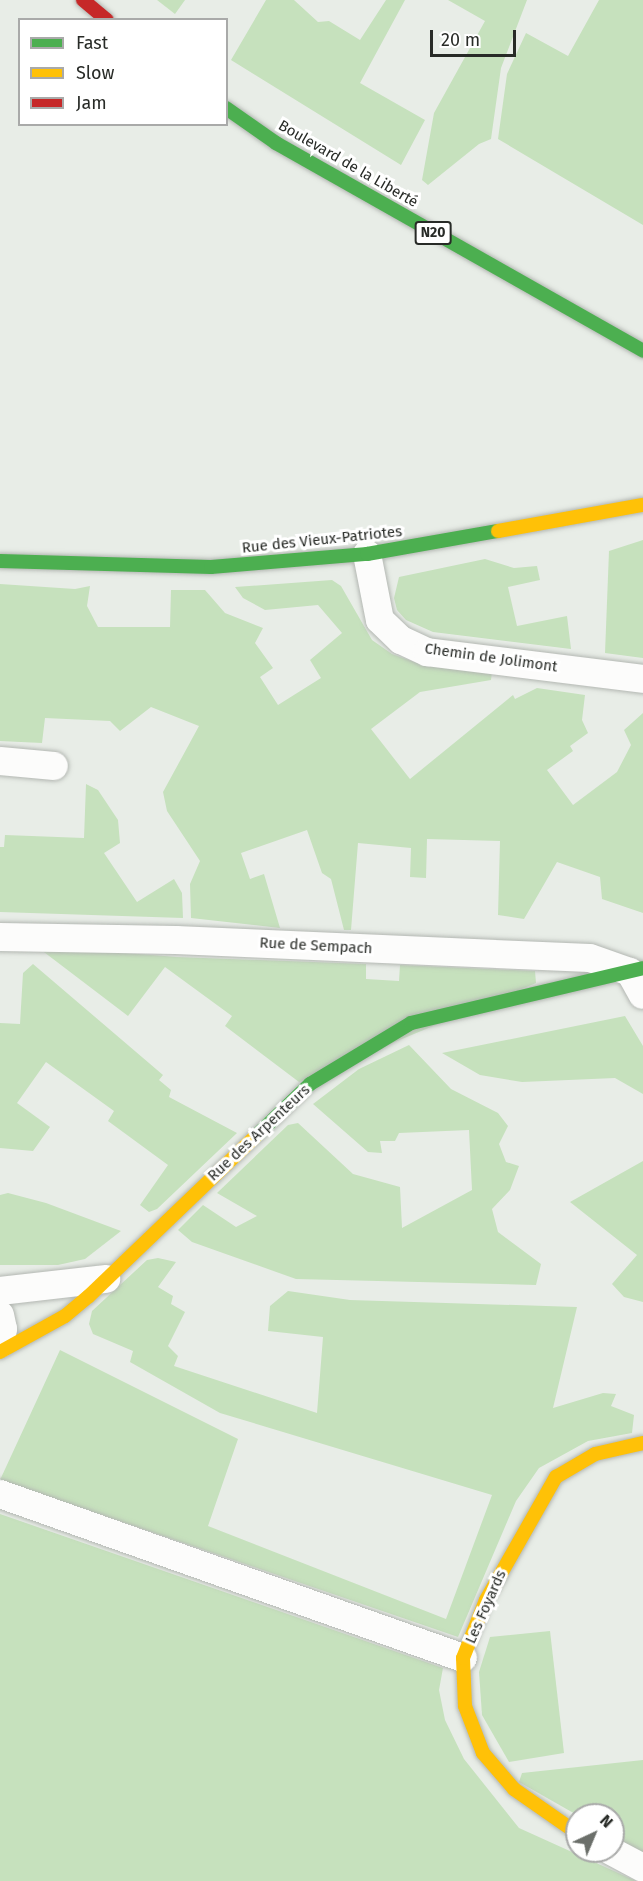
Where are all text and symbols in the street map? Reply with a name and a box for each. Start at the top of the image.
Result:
legend [18,18,228,126]
scale bar [433,18,518,56]
text: 20 m [441,29,480,51]
text: Fast [76,32,108,54]
text: Slow [76,62,114,84]
text: Jam [76,92,107,114]
street label: Boulevard de la Liberté [275,117,421,211]
road number: N20 [414,222,452,244]
street label: Rue des Vieux-Patriotes [241,523,403,557]
street label: Chemin de Jolimont [423,640,559,676]
street label: Rue de Sempach [259,934,373,958]
street label: Rue des Arpenteurs [204,1081,314,1185]
street label: Les Foyards [462,1568,510,1646]
north arrow [565,1803,625,1863]
text: N [596,1811,617,1832]

